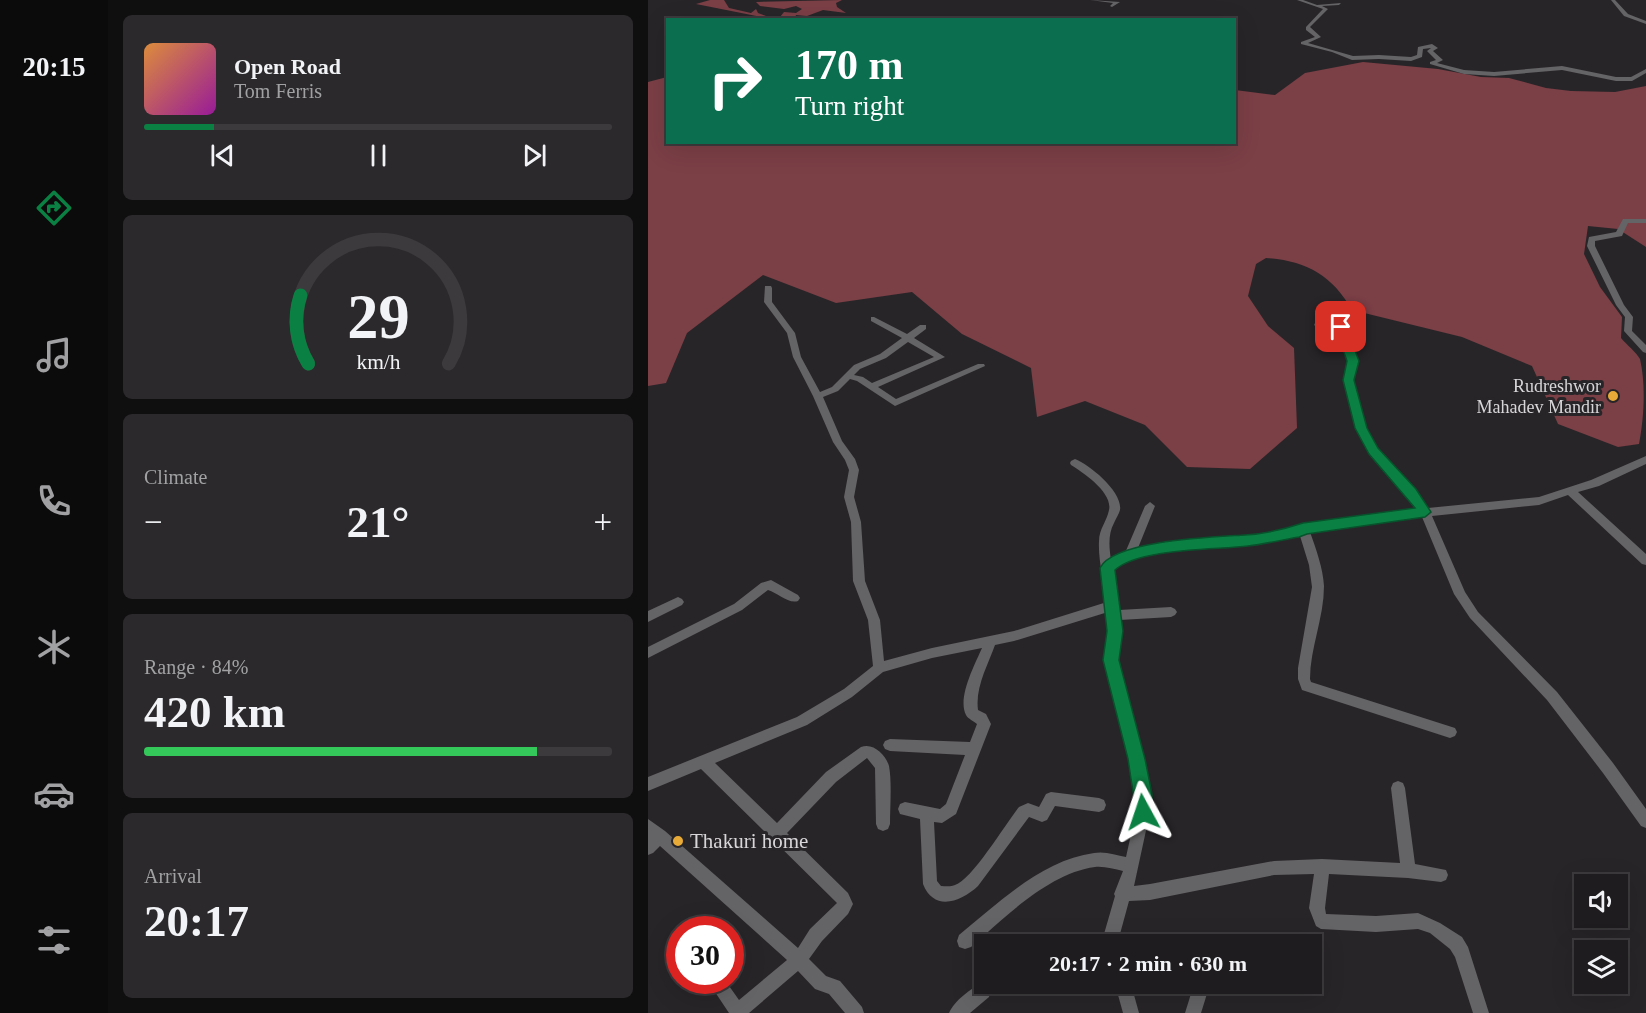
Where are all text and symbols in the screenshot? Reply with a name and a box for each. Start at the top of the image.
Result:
icon: right [696,42,774,120]
text: 170 m [795,42,904,88]
text: 20:15 [23,52,86,82]
text: Open Road [234,54,341,79]
text: Tom Ferris [234,80,322,102]
text: Turn right [795,91,904,121]
icon: previous [206,139,239,172]
icon: pause [362,139,395,172]
icon: next [518,139,551,172]
icon: directions [33,187,75,229]
text: 29 [347,282,409,351]
pin [1315,301,1366,352]
icon: arrive [1324,310,1357,343]
icon: music [33,334,75,376]
text: km/h [356,350,400,374]
place label: Rudreshwor Mahadev Mandir [1477,376,1601,417]
marker: Rudreshwor Mahadev Mandir [1606,389,1620,403]
text: Climate [144,466,207,488]
icon: phone [33,480,75,522]
text: 21° [347,497,410,547]
text: − [144,504,163,540]
text: + [593,504,612,540]
icon: climate [33,626,75,668]
text: Range · 84% [144,656,248,678]
text: 420 km [144,687,285,737]
icon: car [33,773,75,815]
position arrow [1111,780,1175,844]
place label: Thakuri home [690,829,808,853]
marker: Thakuri home [671,834,685,848]
text: Arrival [144,865,202,887]
map controls [1574,874,1628,994]
button: sound [1574,874,1628,928]
text: 20:17 [144,896,249,946]
speed limit sign: 30 [666,916,744,994]
icon: filters [33,919,75,961]
button: layers [1574,940,1628,994]
text: 20:17 · 2 min · 630 m [1049,951,1247,976]

